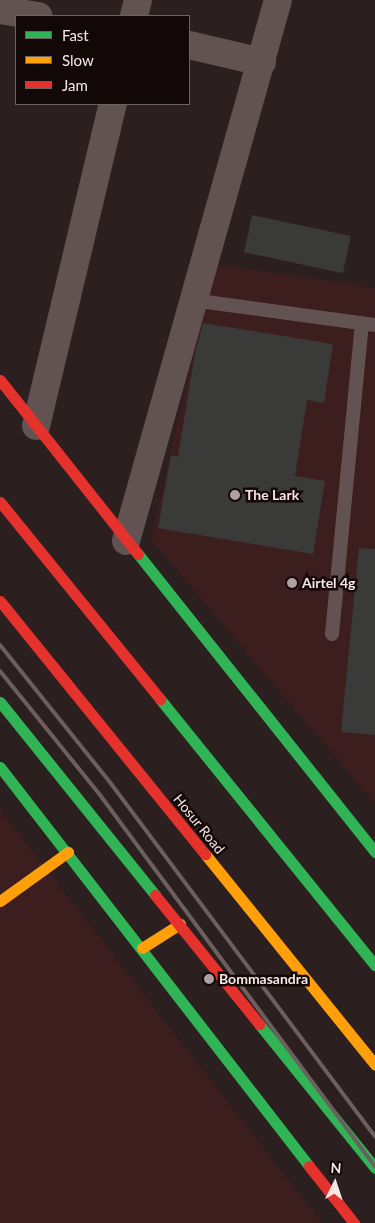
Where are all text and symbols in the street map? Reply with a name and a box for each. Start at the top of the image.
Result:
legend [15,15,190,105]
text: Fast [62,26,89,44]
text: Slow [62,51,94,69]
text: Jam [62,76,88,94]
place label: The Lark [245,487,299,503]
marker: The Lark [229,489,241,501]
place label: Airtel 4g [302,575,356,591]
marker: Airtel 4g [286,577,298,589]
street label: Hosur Road [170,791,228,857]
place label: Bommasandra [219,971,308,987]
marker: Bommasandra [203,973,215,985]
north arrow [310,1158,360,1208]
text: N [330,1159,342,1176]

